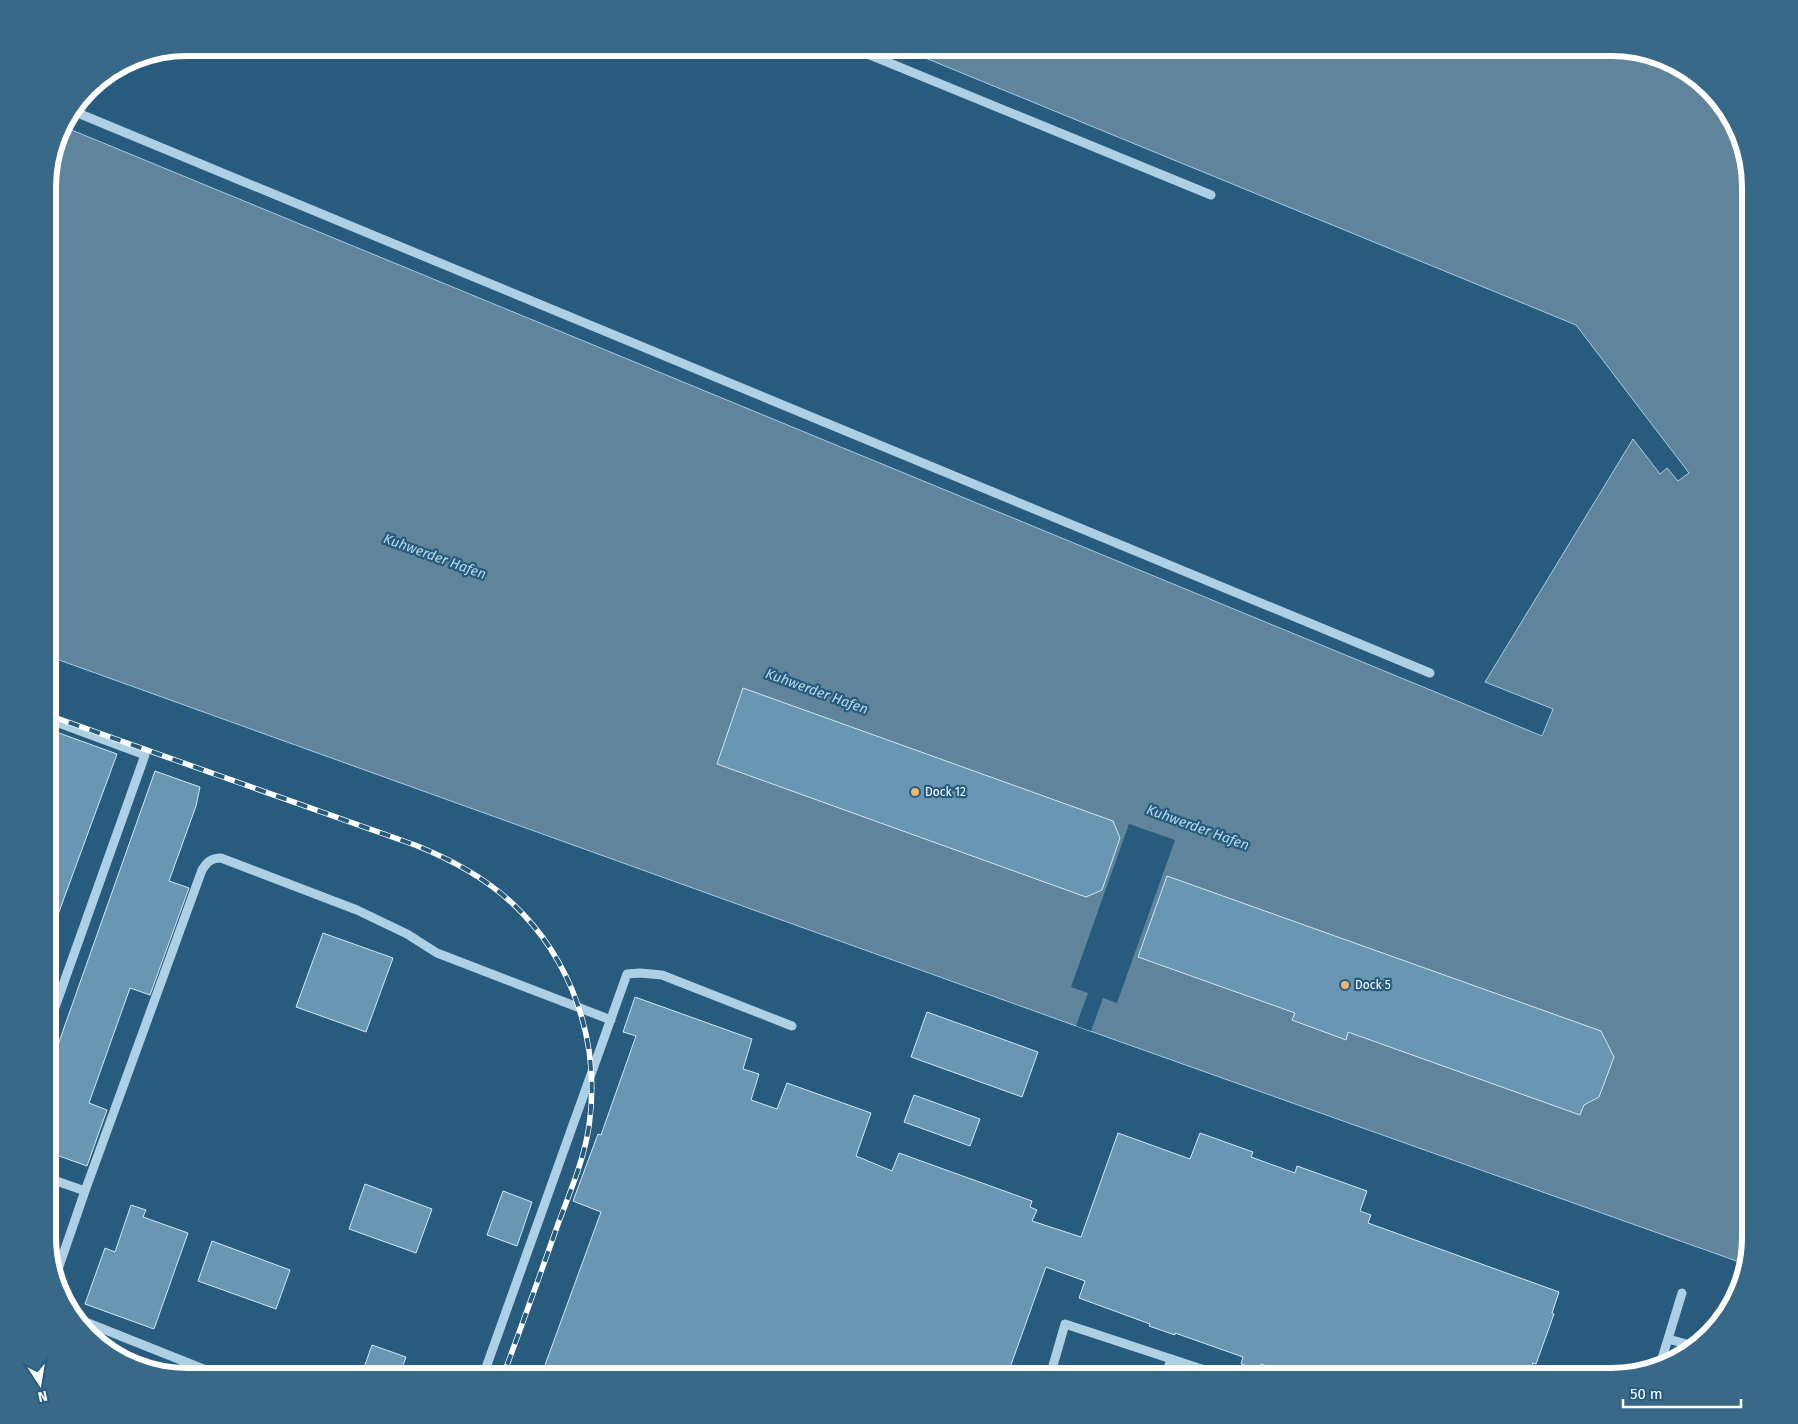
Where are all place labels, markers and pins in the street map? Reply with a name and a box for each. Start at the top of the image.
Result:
place label: Dock 12 [925,785,966,799]
marker: Dock 12 [909,786,921,798]
place label: Dock 5 [1355,978,1391,992]
marker: Dock 5 [1339,979,1351,991]

